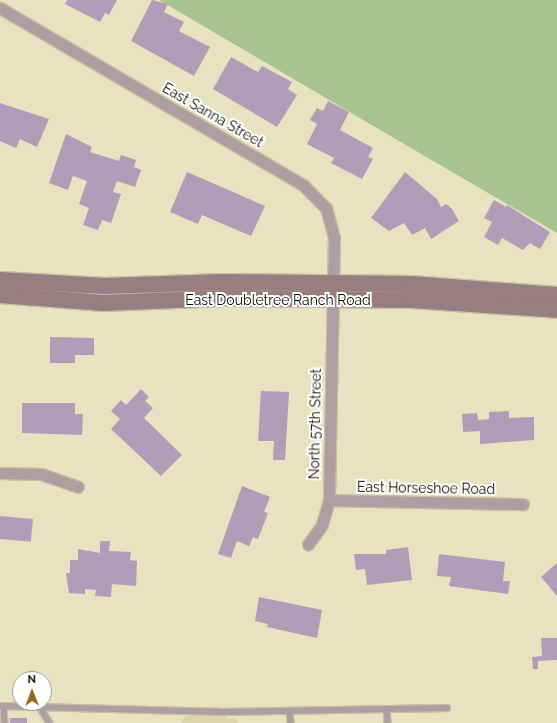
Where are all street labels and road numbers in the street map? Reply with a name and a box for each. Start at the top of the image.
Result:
street label: East Sanna Street [160,79,266,151]
street label: East Doubletree Ranch Road [185,292,371,308]
street label: North 57th Street [306,369,324,479]
street label: East Horseshoe Road [357,478,495,498]

